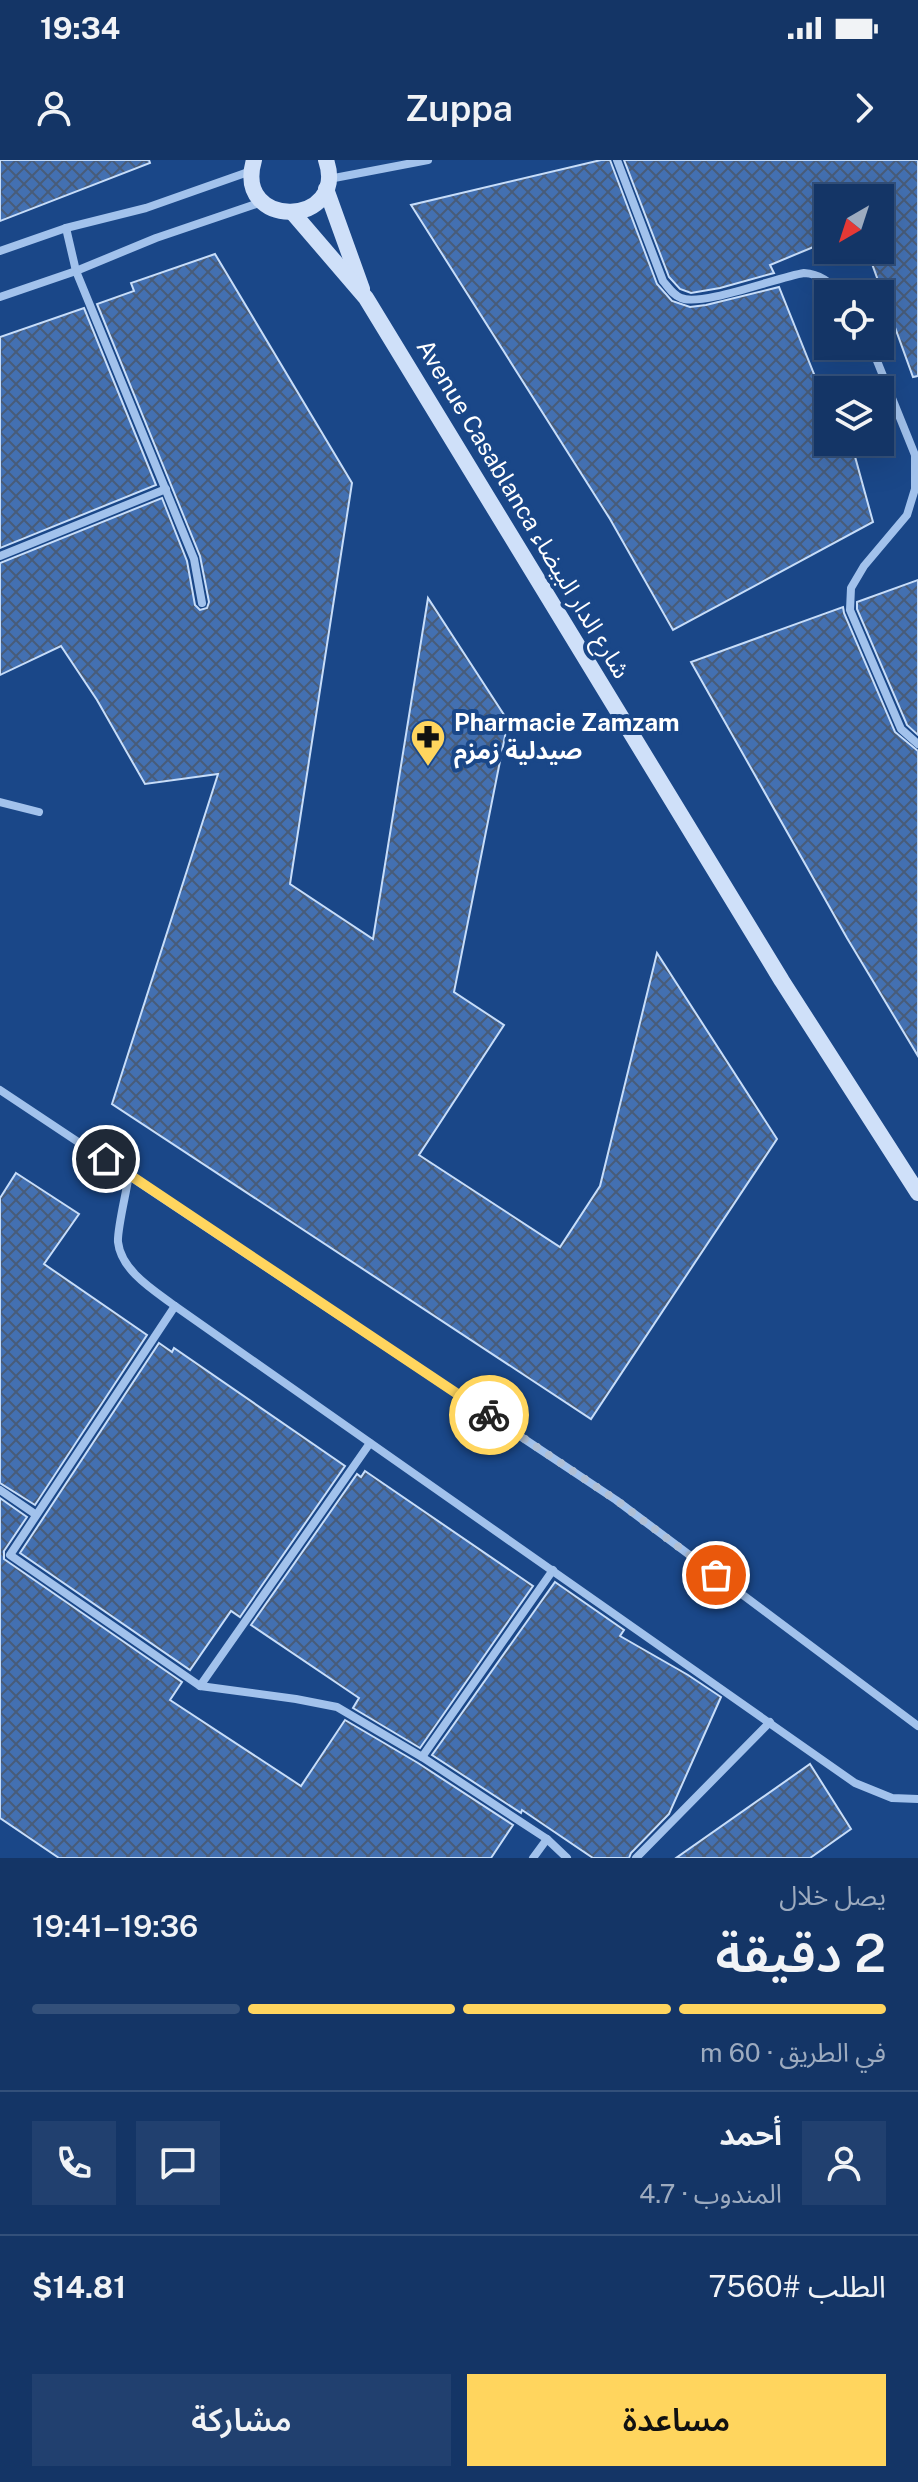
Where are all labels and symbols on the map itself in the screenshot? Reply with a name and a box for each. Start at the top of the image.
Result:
north arrow [814,184,894,264]
street label: Avenue Casablanca شارع الدار البيضاء [408,334,636,685]
place label: Pharmacie Zamzam صيدلية زمزم [454,708,680,769]
pharmacy icon: Pharmacie Zamzam صيدلية زمزم [409,718,447,768]
pin [72,1125,140,1193]
courier [449,1375,529,1455]
pin [682,1541,750,1609]

